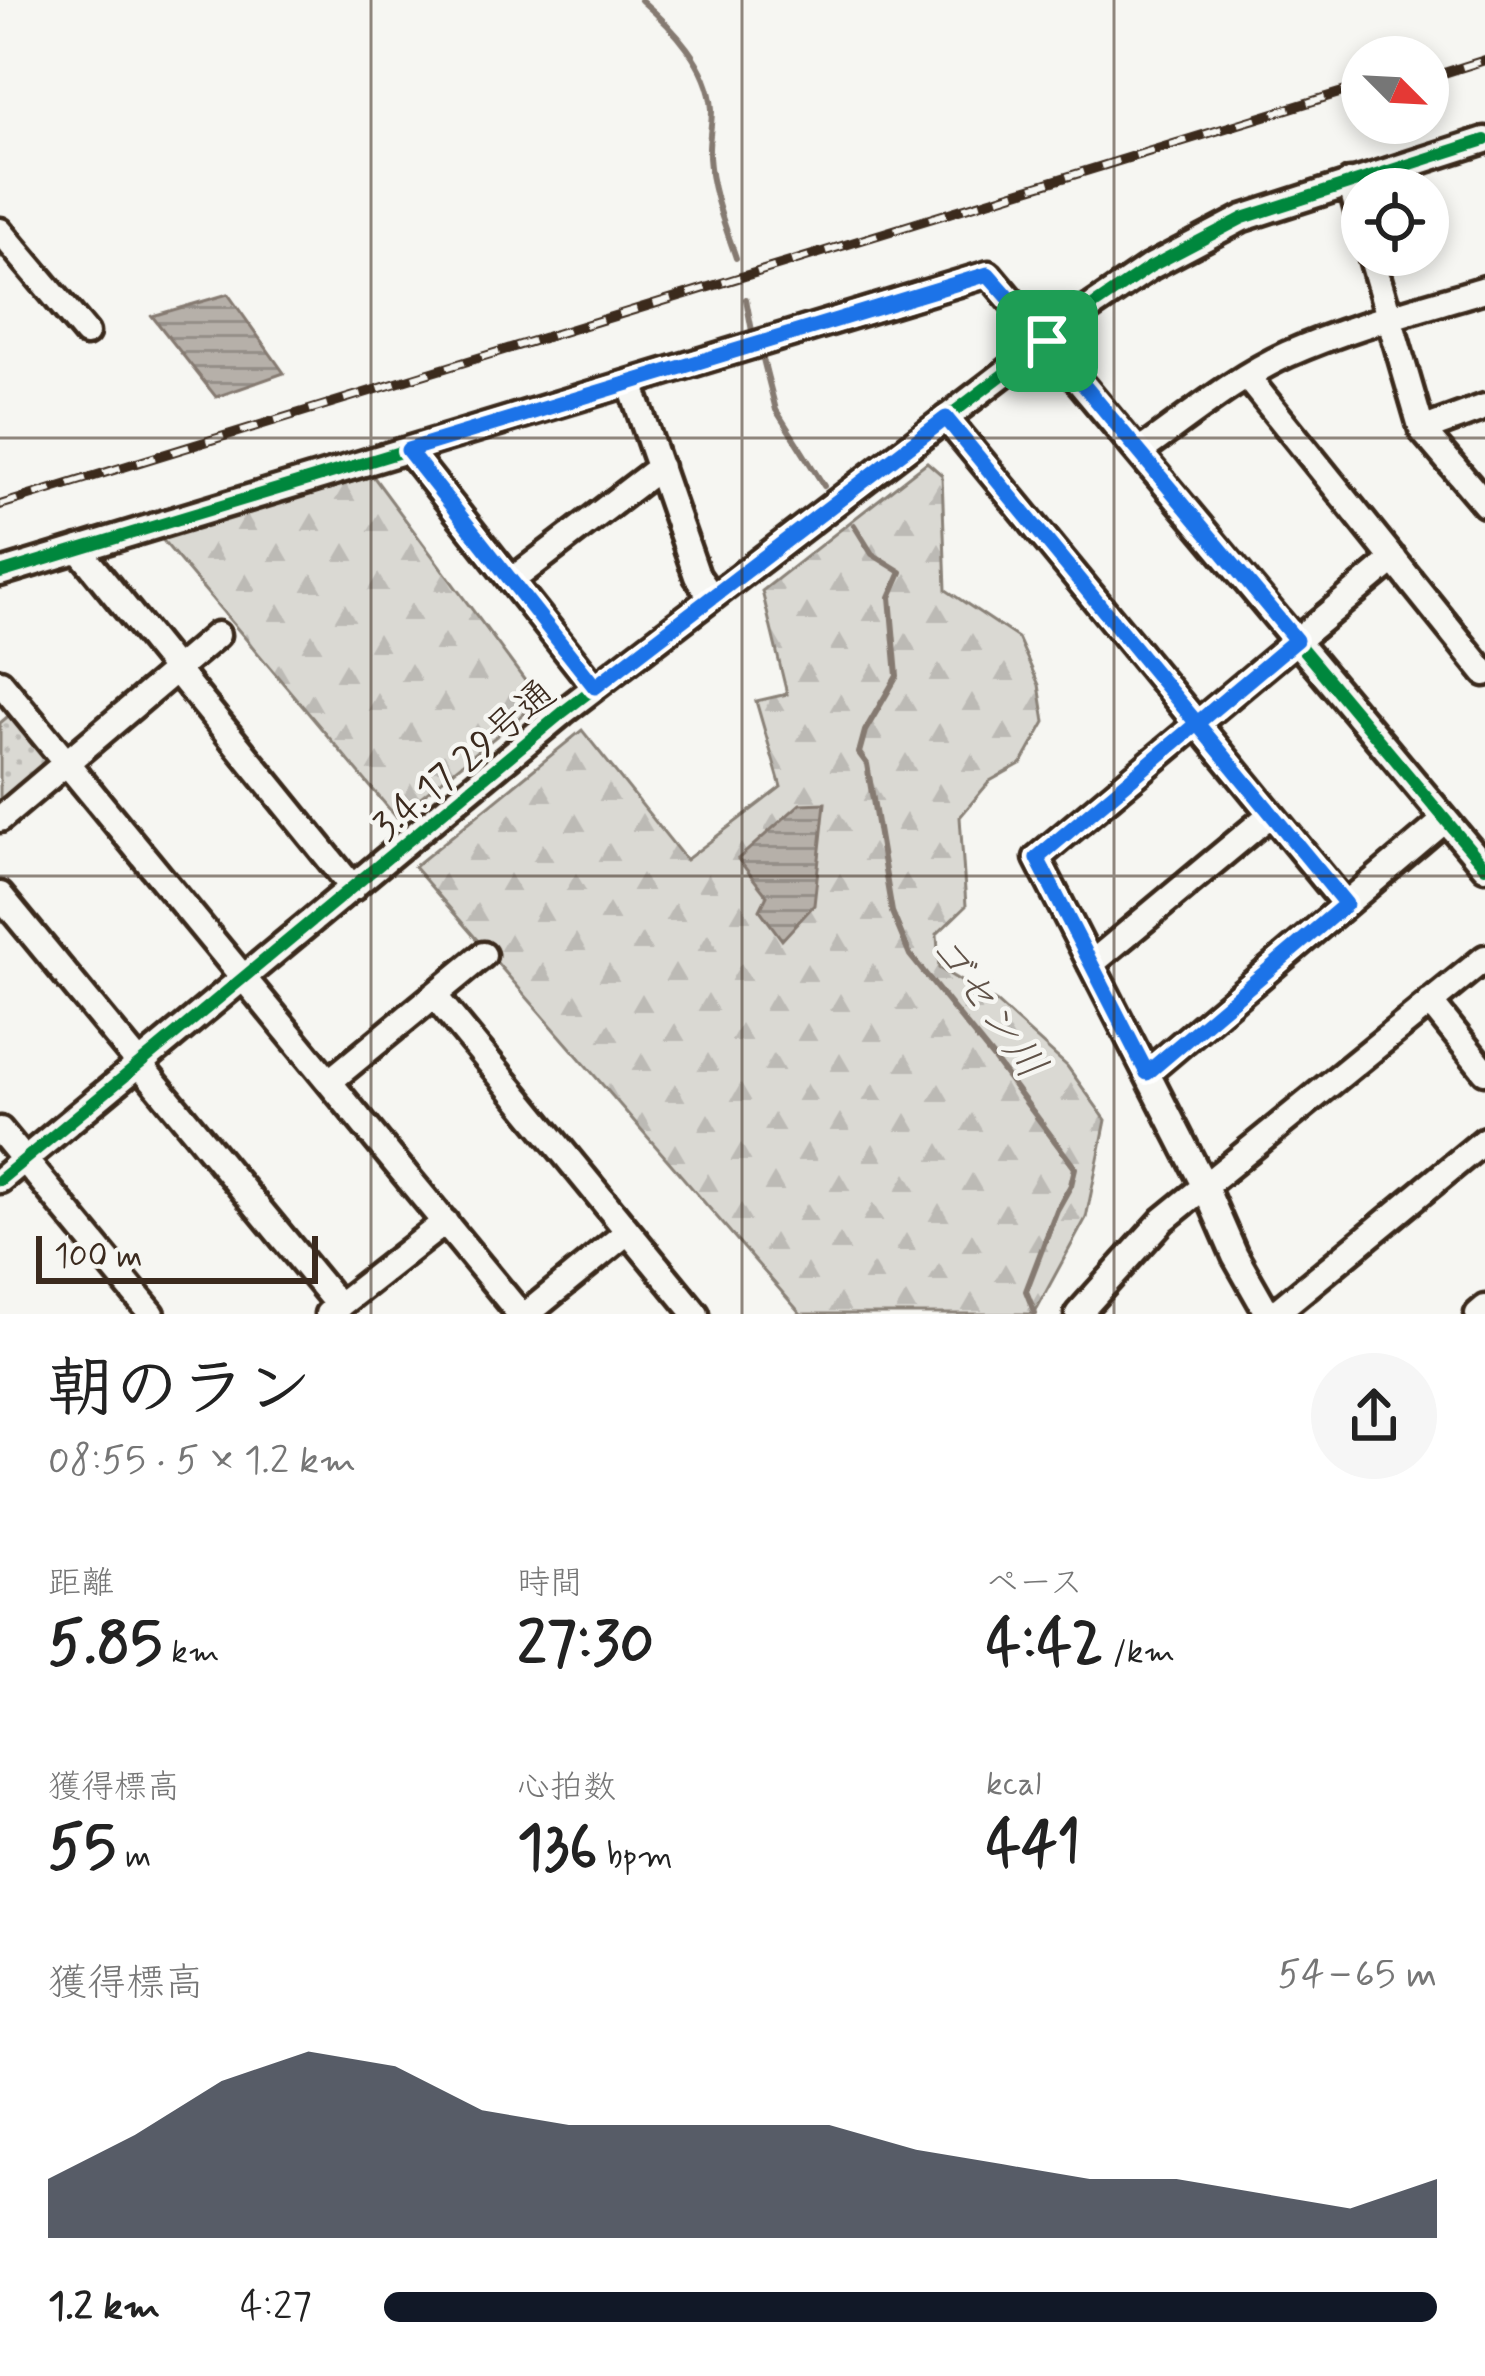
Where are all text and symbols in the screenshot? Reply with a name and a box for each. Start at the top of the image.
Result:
north arrow [1341,36,1449,144]
map controls [1341,36,1449,276]
button: locate [1341,168,1449,276]
pin [996,290,1098,392]
icon: arrive [1014,308,1080,374]
street label: 3.4.17 29号通 [363,669,568,852]
water label: ゴセン川 [915,923,1058,1091]
scale bar [36,1230,318,1283]
text: 100 m [54,1235,143,1279]
text: 朝のラン [48,1348,312,1434]
button: share [1311,1353,1437,1479]
text: 08:55 · 5 × 1.2 km [48,1436,356,1487]
text: 距離 [48,1562,114,1606]
text: 時間 [517,1562,583,1606]
text: ペース [986,1562,1083,1606]
text: 5.85 [48,1606,162,1685]
text: 27:30 [517,1606,654,1685]
text: 4:42 [986,1606,1104,1685]
text: km [162,1631,219,1675]
text: /km [1104,1631,1175,1675]
text: kcal [986,1763,1041,1807]
text: 獲得標高 [48,1766,180,1810]
text: 心拍数 [517,1766,616,1810]
text: 441 [986,1807,1081,1886]
text: 55 [48,1810,116,1889]
text: 136 [517,1810,597,1889]
text: m [116,1835,151,1879]
text: bpm [597,1835,673,1879]
text: 54–65 m [1278,1950,1437,2001]
text: 獲得標高 [48,1959,204,2010]
text: 1.2 km [48,2282,160,2333]
text: 4:27 [240,2282,312,2333]

